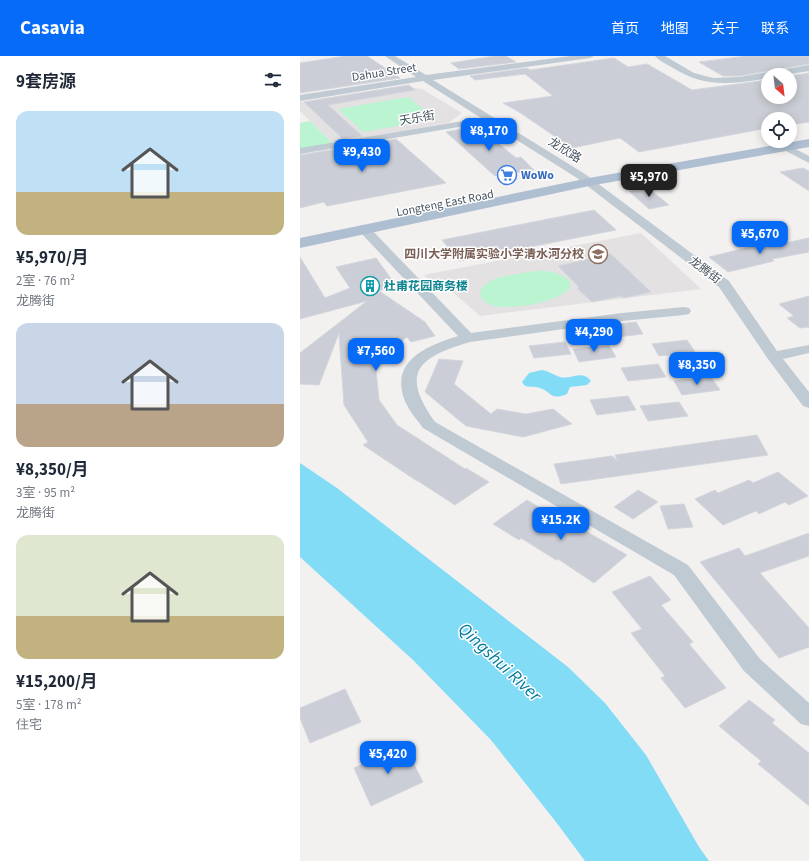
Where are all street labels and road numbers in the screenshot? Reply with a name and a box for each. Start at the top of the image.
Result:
street label: Dahua Street [351,59,418,86]
street label: 天乐街 [398,107,436,130]
street label: 龙欣路 [545,134,585,167]
street label: Longteng East Road [395,186,495,221]
street label: 龙腾街 [685,253,724,288]

